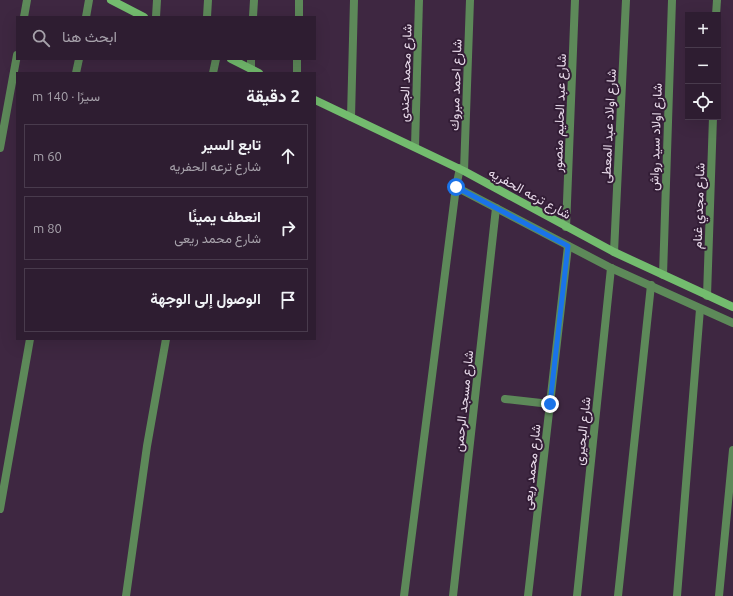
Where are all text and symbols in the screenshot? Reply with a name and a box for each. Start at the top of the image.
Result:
map controls [685,12,721,120]
button: + [685,12,721,48]
search box [16,16,316,60]
street label: شارع محمد الجندى [396,24,417,122]
icon: search [30,27,52,49]
text: ابحث هنا [62,28,117,45]
street label: شارع احمد مبروك [446,39,467,131]
button: − [685,48,721,84]
street label: شارع عبد الحليم منصور [550,53,571,174]
street label: شارع اولاد عبد المعطى [598,68,621,184]
street label: شارع اولاد سيد رواش [646,83,667,191]
button: locate [685,84,721,120]
text: 2 دقيقة [246,86,300,105]
text: سيرًا · 140 m [32,89,100,103]
text: تابع السير [202,136,261,153]
icon: ahead [277,145,299,167]
text: 60 m [33,149,62,163]
text: شارع ترعه الحفريه [169,159,261,173]
street label: شارع مجدي غنام [689,163,710,249]
street label: شارع ترعه الحفريه [485,165,573,224]
route start [447,178,465,196]
text: انعطف يمينًا [188,208,261,225]
icon: right [277,217,299,239]
text: 80 m [33,221,62,235]
text: شارع محمد ريعى [174,231,261,245]
icon: arrive [277,289,299,311]
text: الوصول إلى الوجهة [150,290,261,307]
street label: شارع مسجد الرحمن [451,350,478,453]
route end [541,395,559,413]
street label: شارع البحيرى [571,396,596,466]
street label: شارع محمد ريعى [520,423,545,511]

